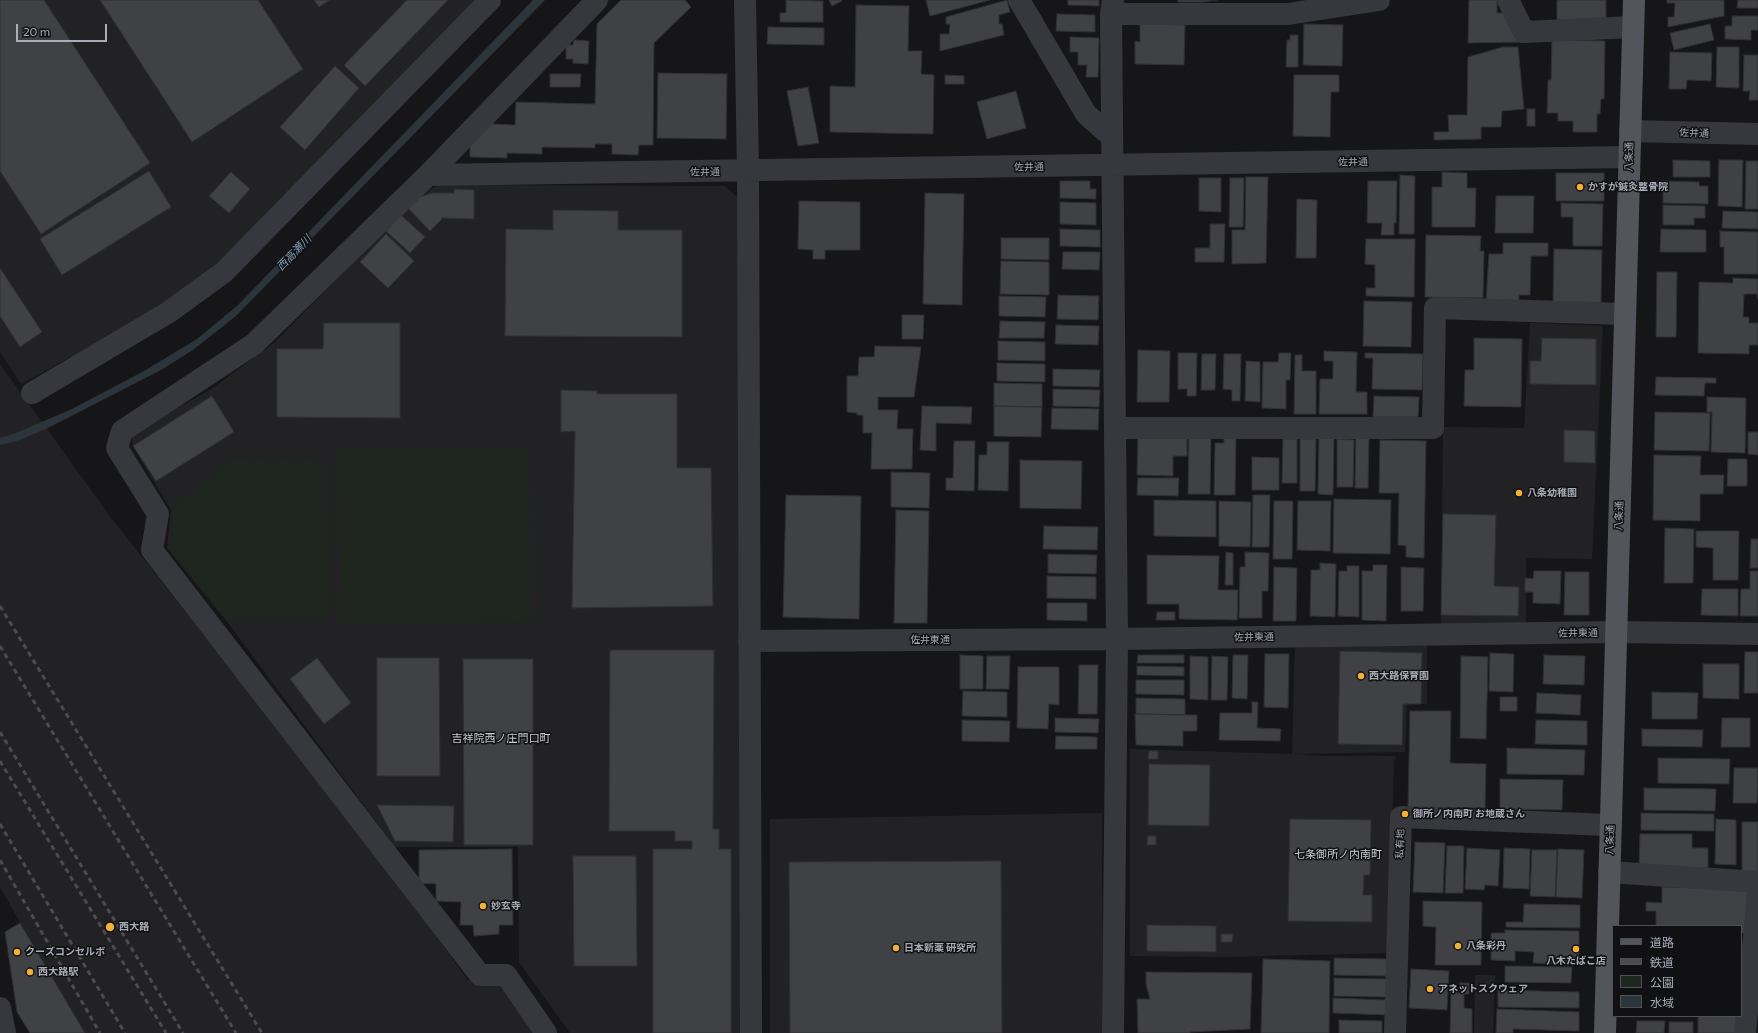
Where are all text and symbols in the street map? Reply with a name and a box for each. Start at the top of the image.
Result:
scale bar [18,16,109,42]
text: 20 m [23,24,50,38]
street label: 佐井通 [1679,126,1709,140]
street label: 八条通 [1623,142,1635,172]
street label: 佐井通 [1338,156,1368,168]
street label: 佐井通 [1014,161,1044,173]
street label: 佐井通 [690,166,720,178]
place label: かすが鍼灸整骨院 [1588,181,1668,193]
marker: かすが鍼灸整骨院 [1575,182,1585,192]
water label: 西高瀬川 [274,233,314,273]
place label: 八条幼稚園 [1527,487,1577,499]
marker: 八条幼稚園 [1514,488,1524,498]
street label: 八条通 [1612,501,1626,531]
street label: 佐井東通 [1558,627,1598,639]
street label: 佐井東通 [1234,631,1274,643]
street label: 佐井東通 [910,634,950,646]
place label: 西大路保育園 [1369,670,1429,682]
marker: 西大路保育園 [1356,671,1366,681]
district label: 吉祥院西ノ庄門口町 [452,731,550,745]
place label: 御所ノ内南町 お地蔵さん [1413,808,1525,820]
marker: 御所ノ内南町 お地蔵さん [1400,809,1410,819]
street label: 八条通 [1603,825,1617,855]
street label: 私有地 [1393,829,1407,859]
district label: 七条御所ノ内南町 [1294,847,1382,861]
place label: 妙玄寺 [491,900,521,912]
marker: 妙玄寺 [478,901,488,911]
marker: 西大路 [104,921,116,933]
place label: 西大路 [119,921,149,933]
legend [1612,925,1742,1017]
text: 道路 [1650,935,1674,949]
place label: 八条彩丹 [1466,940,1506,952]
marker: 八条彩丹 [1453,941,1463,951]
place label: 日本新薬 研究所 [904,942,976,954]
marker: 日本新薬 研究所 [891,943,901,953]
marker: 八木たばこ店 [1571,944,1581,954]
place label: クーズコンセルボ [25,946,105,958]
marker: クーズコンセルボ [12,947,22,957]
place label: 八木たばこ店 [1546,955,1606,967]
text: 鉄道 [1650,955,1674,969]
place label: 西大路駅 [38,966,78,978]
marker: 西大路駅 [25,967,35,977]
text: 公園 [1650,975,1674,989]
place label: アネットスクウェア [1438,983,1528,995]
marker: アネットスクウェア [1425,984,1435,994]
text: 水域 [1650,995,1674,1009]

